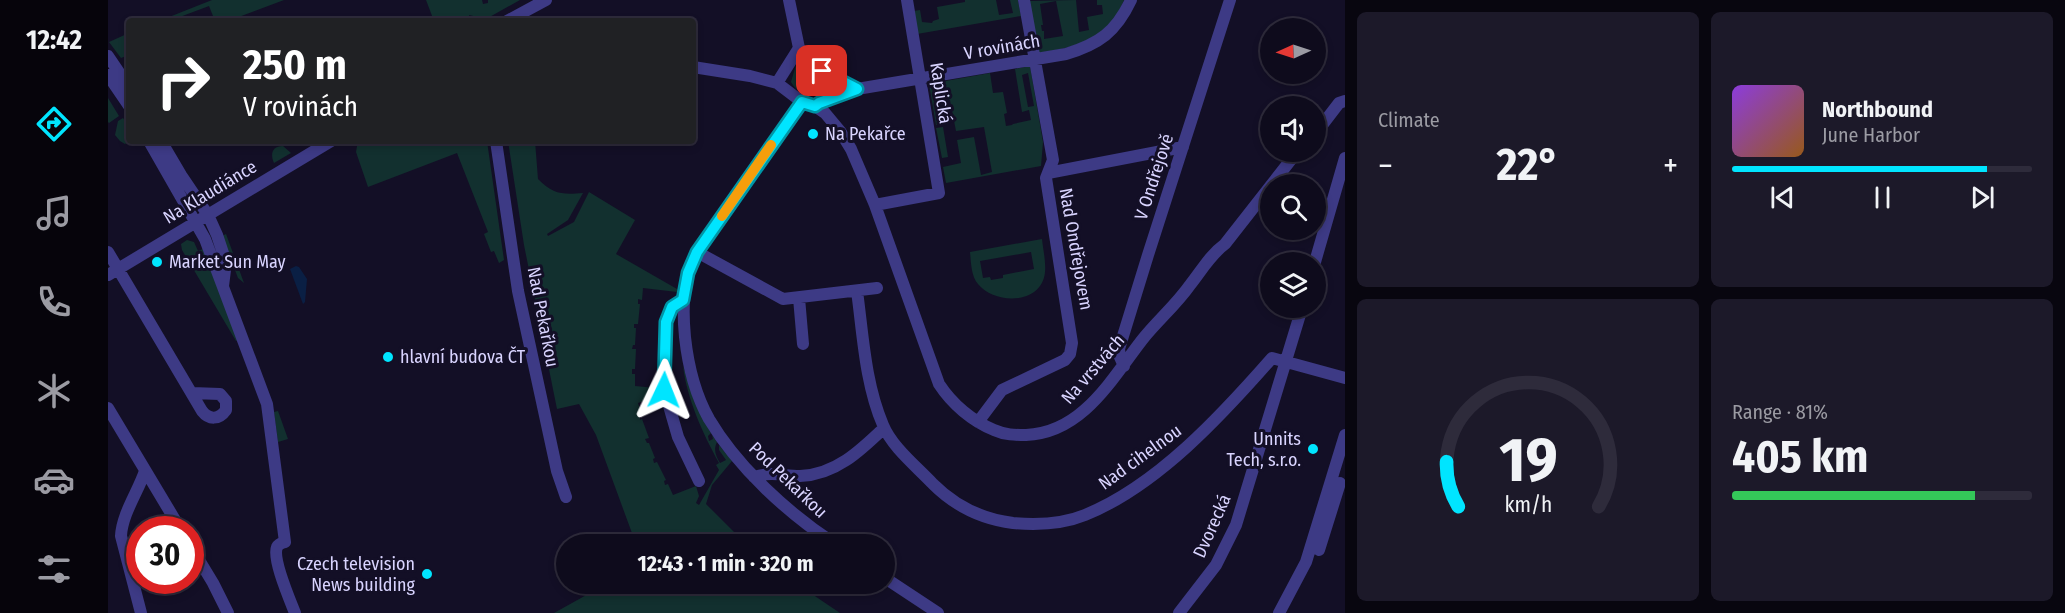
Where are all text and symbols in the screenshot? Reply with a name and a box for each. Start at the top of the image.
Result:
north arrow [1260,18,1326,84]
map controls [1260,18,1326,318]
text: 12:42 [26,24,82,56]
street label: V rovinách [962,30,1042,64]
text: 250 m [243,40,347,90]
icon: right [144,42,222,120]
pin [796,45,847,96]
icon: arrive [805,54,838,87]
street label: Kaplická [925,61,957,125]
text: V rovinách [243,91,358,123]
button: sound [1260,96,1326,162]
text: Northbound [1822,96,1933,123]
icon: directions [33,103,75,145]
text: Climate [1378,108,1440,132]
place label: Na Pekařce [825,123,906,145]
text: June Harbor [1822,123,1920,147]
marker: Na Pekařce [806,127,820,141]
street label: V Ondřejově [1130,131,1178,223]
text: 22° [1497,138,1559,192]
text: − [1378,146,1393,186]
text: + [1663,146,1678,186]
street label: Na Klaudiánce [159,155,261,229]
button: search [1260,174,1326,240]
icon: previous [1766,181,1799,214]
icon: pause [1866,181,1899,214]
icon: next [1966,181,1999,214]
street label: Nad Ondřejovem [1054,186,1098,312]
icon: music [33,192,75,234]
place label: Market Sun May [169,251,286,273]
button: layers [1260,252,1326,318]
marker: Market Sun May [150,255,164,269]
street label: Nad Pekařkou [522,265,564,369]
icon: phone [33,281,75,323]
street label: Na vrstvách [1057,330,1129,408]
place label: hlavní budova ČT [400,346,526,368]
marker: hlavní budova ČT [381,350,395,364]
position arrow [632,358,696,422]
icon: climate [33,370,75,412]
text: Range · 81% [1732,400,1828,424]
street label: Nad cihelnou [1094,419,1186,495]
text: 19 [1499,423,1557,498]
place label: Unnits Tech, s.r.o. [1226,428,1301,471]
text: 405 km [1732,430,1868,484]
street label: Pod Pekařkou [744,437,832,523]
marker: Unnits Tech, s.r.o. [1306,442,1320,456]
icon: car [33,459,75,501]
street label: Dvorecká [1188,491,1236,561]
text: km/h [1504,492,1552,518]
speed limit sign: 30 [126,516,204,594]
icon: filters [33,548,75,590]
text: 12:43 · 1 min · 320 m [638,550,813,577]
place label: Czech television News building [297,553,416,596]
marker: Czech television News building [420,567,434,581]

